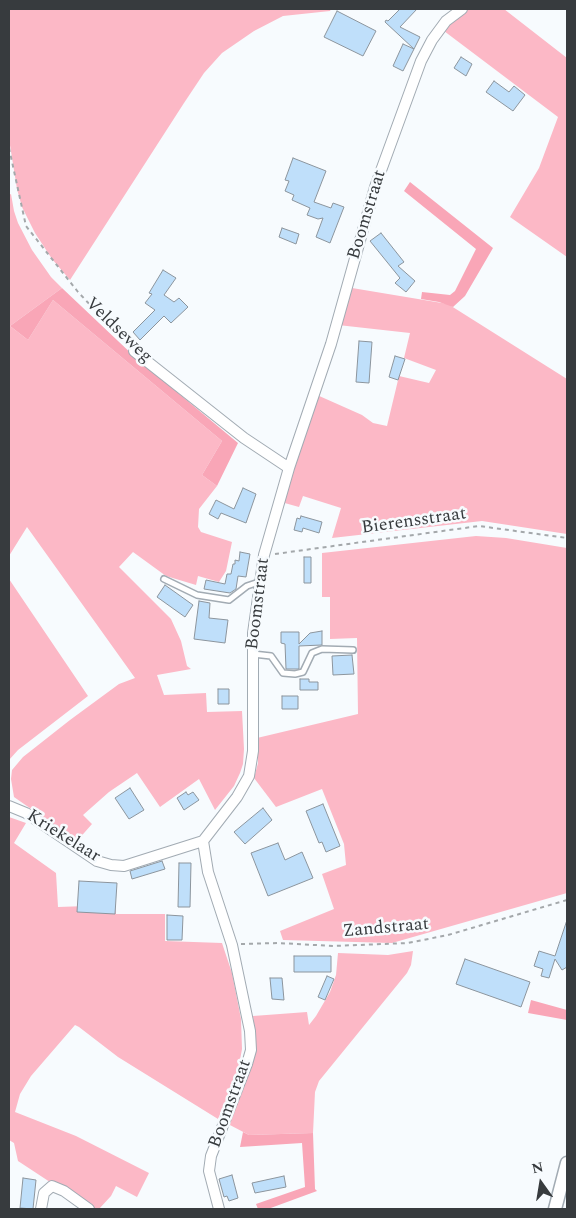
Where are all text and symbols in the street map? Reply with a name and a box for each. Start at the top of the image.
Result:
street label: Boomstraat [344,168,392,262]
street label: Veldseweg [80,294,156,368]
street label: Bierensstraat [360,504,468,540]
street label: Boomstraat [243,557,275,651]
street label: Kriekelaar [22,806,104,868]
street label: Zandstraat [342,914,430,944]
street label: Boomstraat [205,1057,257,1151]
text: N [530,1156,545,1179]
north arrow [516,1158,566,1208]

